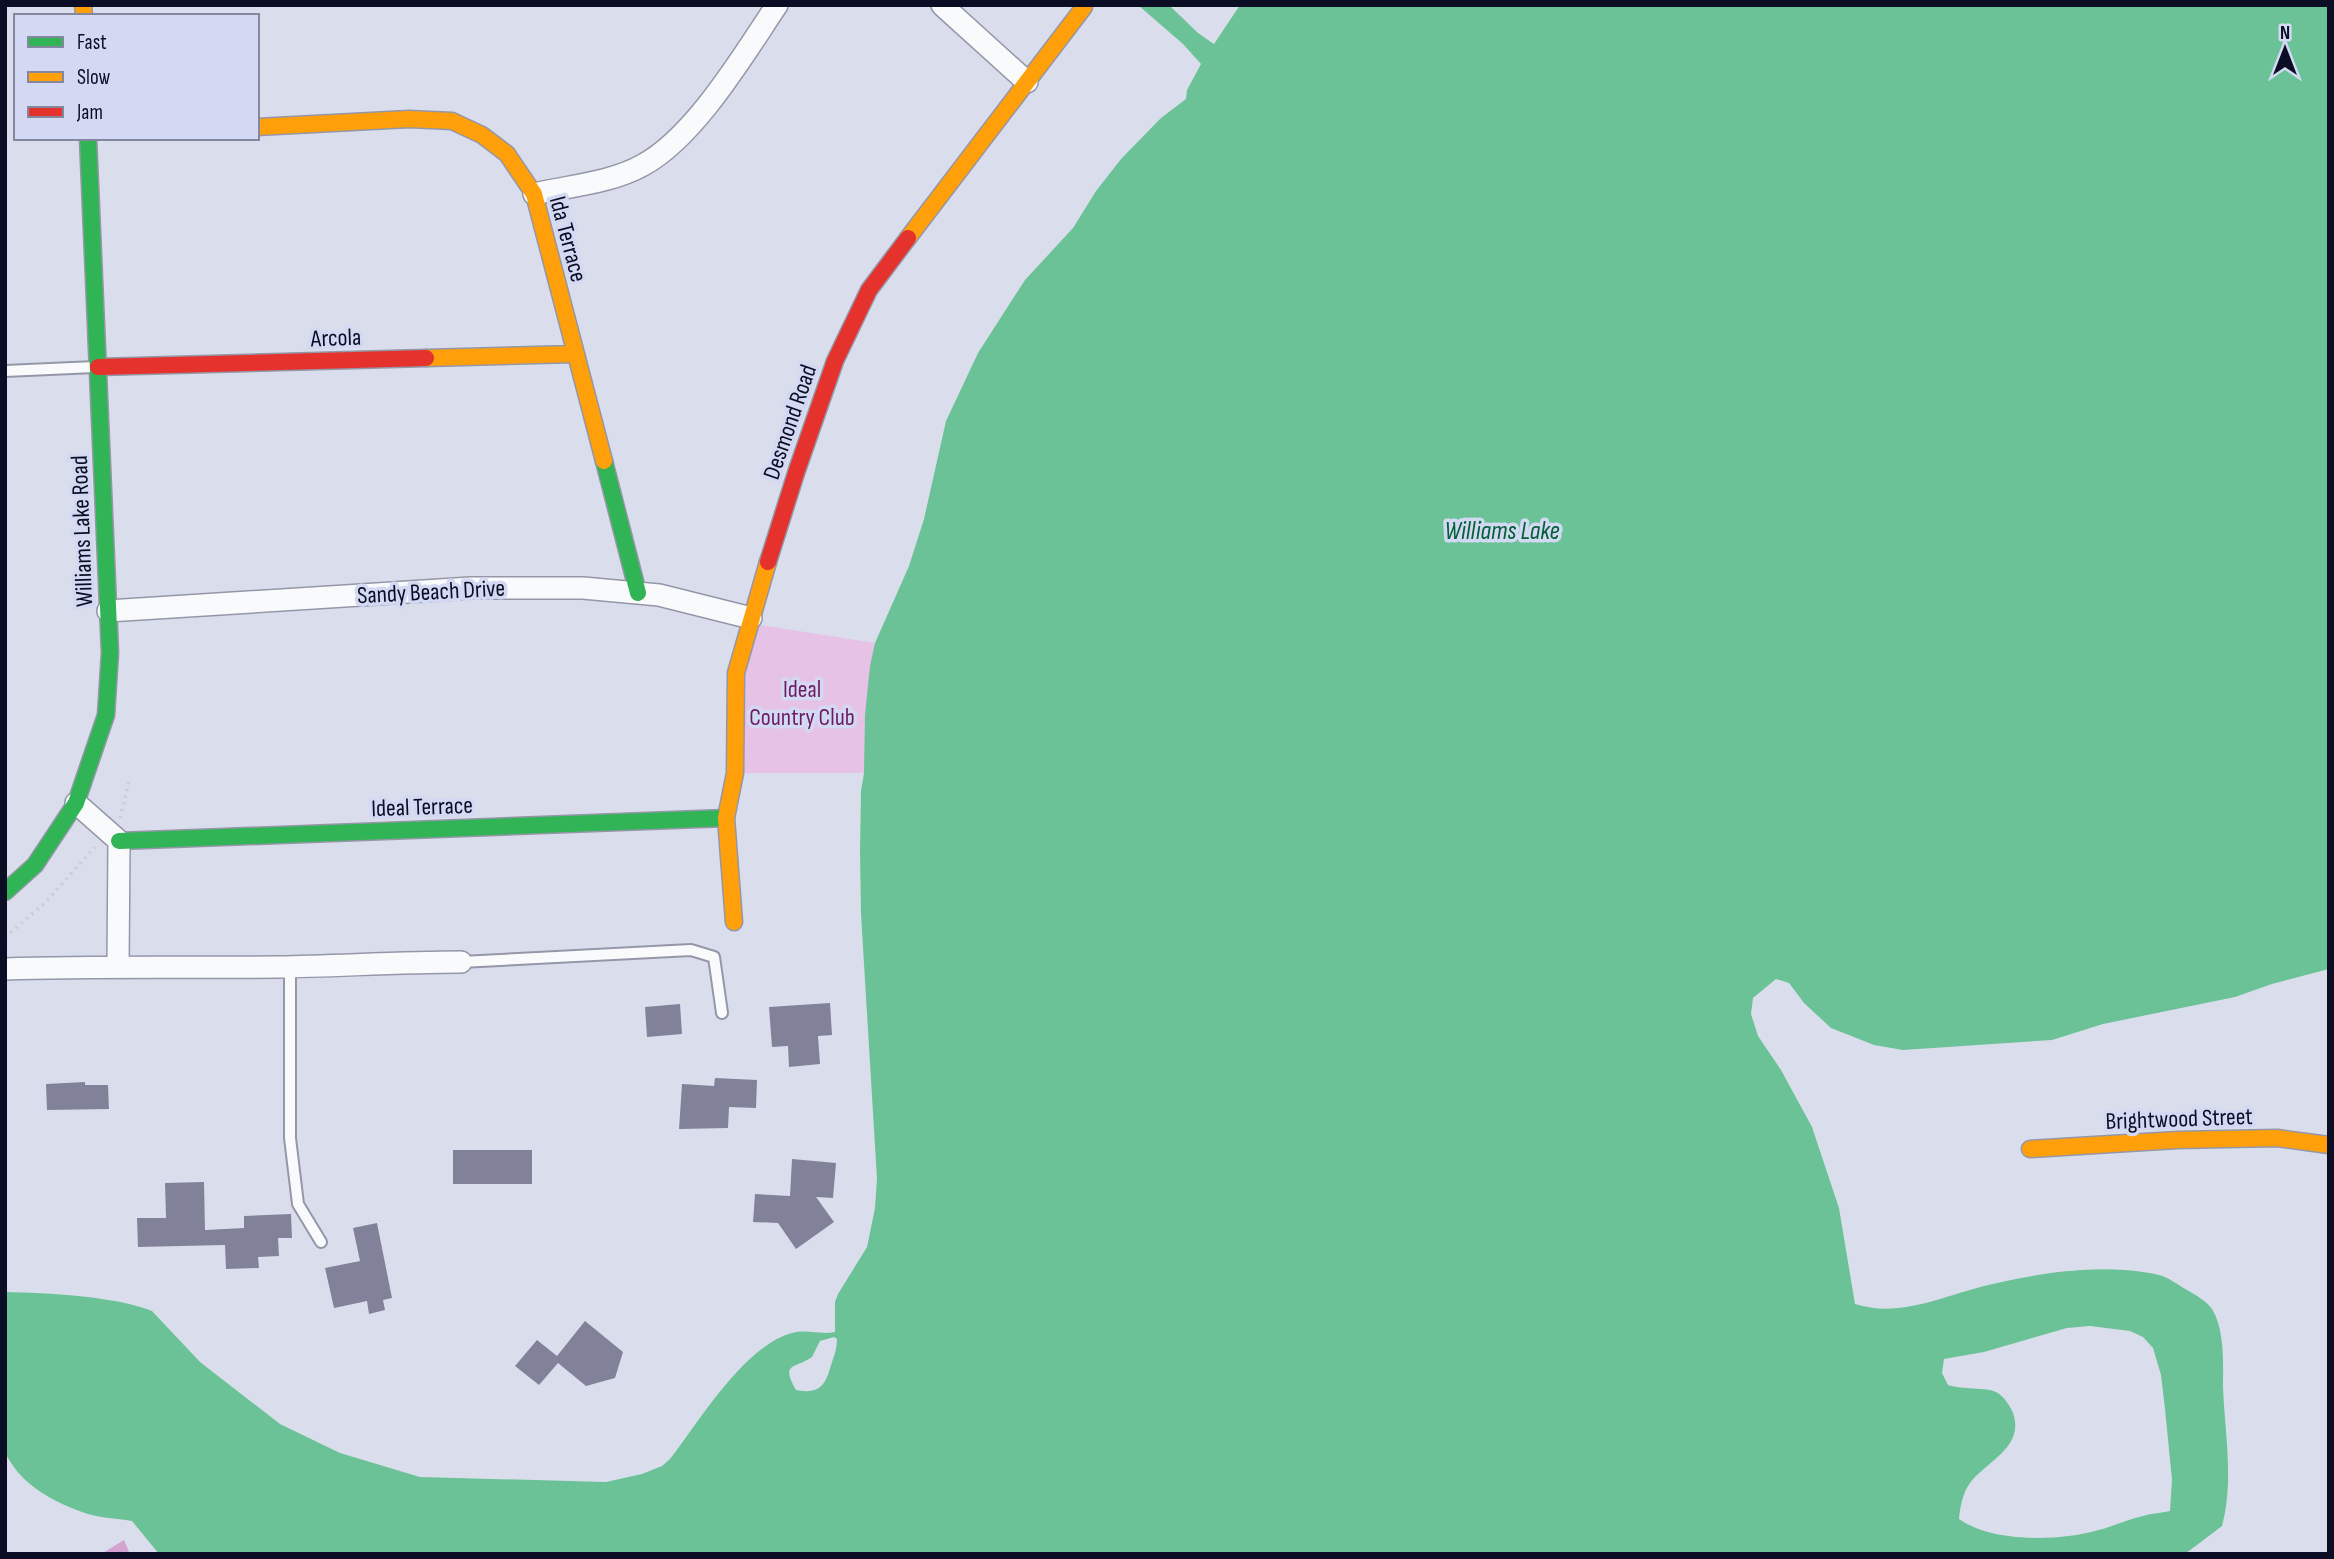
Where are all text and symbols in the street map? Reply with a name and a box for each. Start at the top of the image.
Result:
legend [14,14,259,140]
north arrow [2250,14,2320,84]
text: N [2280,22,2290,45]
text: Fast [77,30,107,55]
text: Slow [77,65,111,90]
text: Jam [76,100,103,125]
street label: Ida Terrace [543,193,593,285]
street label: Arcola [309,323,362,353]
street label: Desmond Road [757,361,823,483]
street label: Williams Lake Road [65,455,99,607]
water label: Williams Lake [1444,516,1560,547]
street label: Sandy Beach Drive [356,574,506,610]
park label: Ideal Country Club [749,675,855,732]
street label: Ideal Terrace [371,791,473,823]
street label: Brightwood Street [2105,1102,2253,1136]

